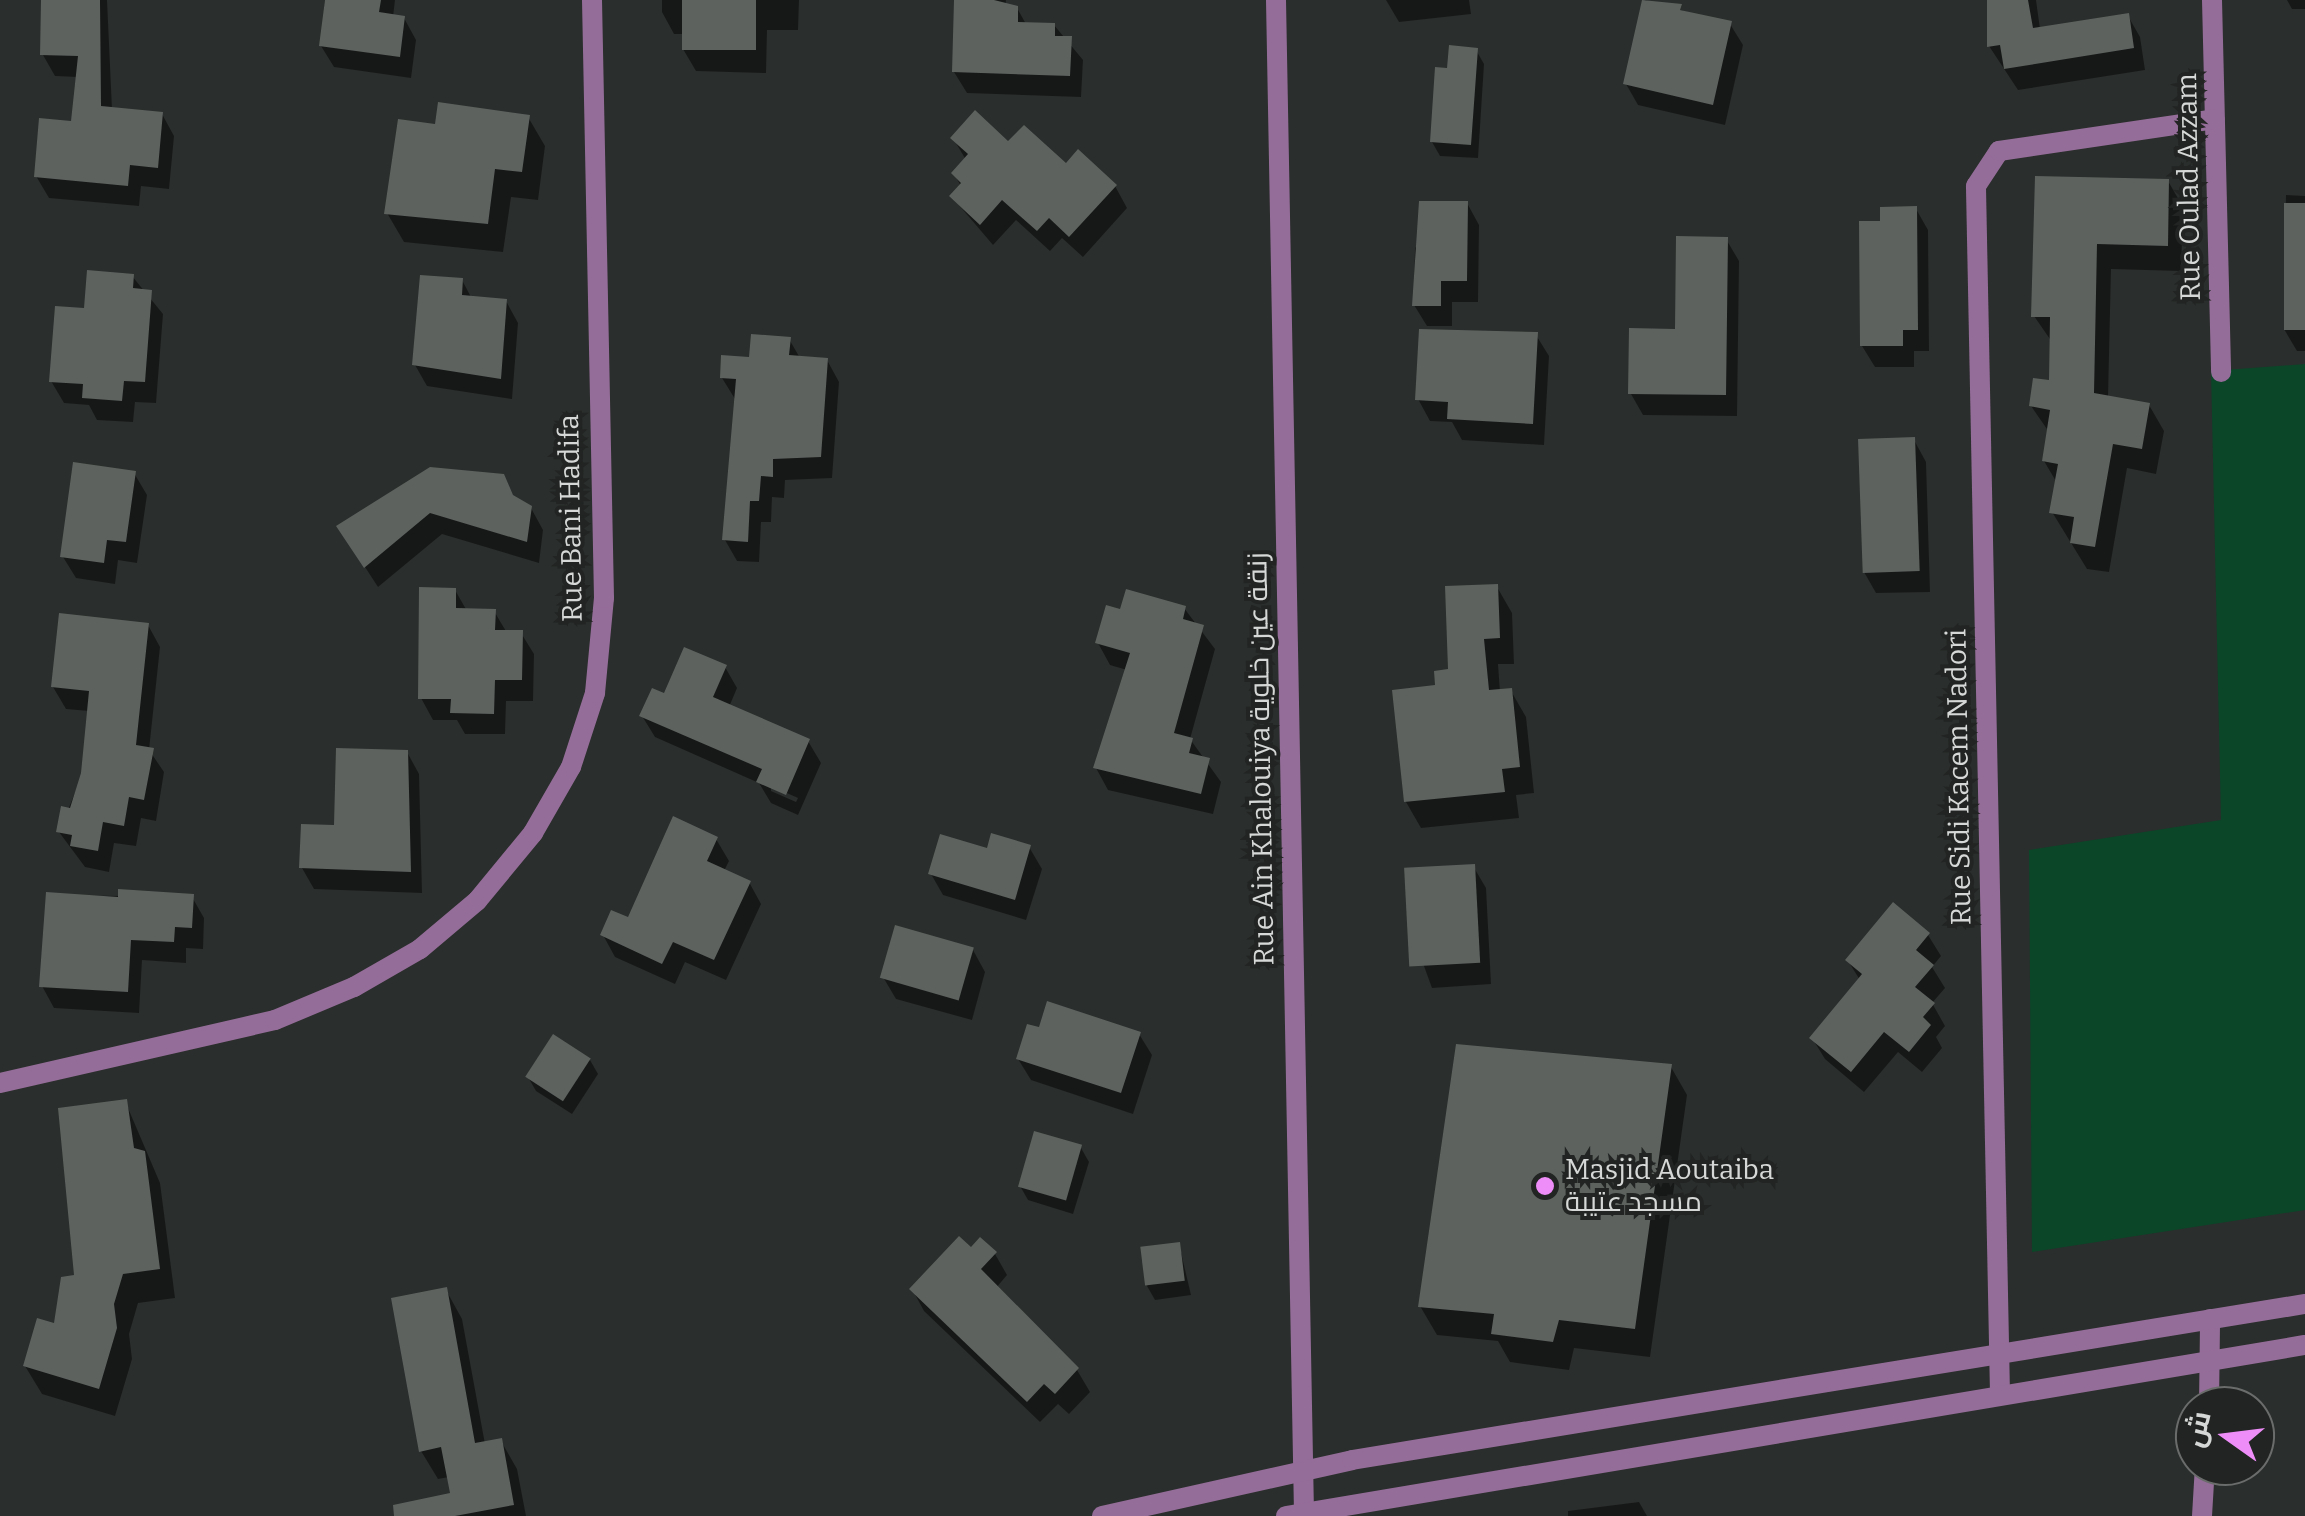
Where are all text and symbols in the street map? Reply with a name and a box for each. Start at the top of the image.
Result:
street label: Rue Oulad Azzam [2170,73,2208,301]
street label: Rue Bani Hadifa [552,414,590,622]
street label: Rue Ain Khalouiya زنقة عين خلوية [1241,552,1281,966]
street label: Rue Sidi Kacem Nadori [1940,628,1978,926]
place label: Masjid Aoutaiba مسجد عتيبة [1565,1153,1774,1219]
marker: Masjid Aoutaiba مسجد عتيبة [1534,1175,1556,1197]
north arrow [2175,1386,2275,1486]
text: ش [2177,1408,2218,1451]

